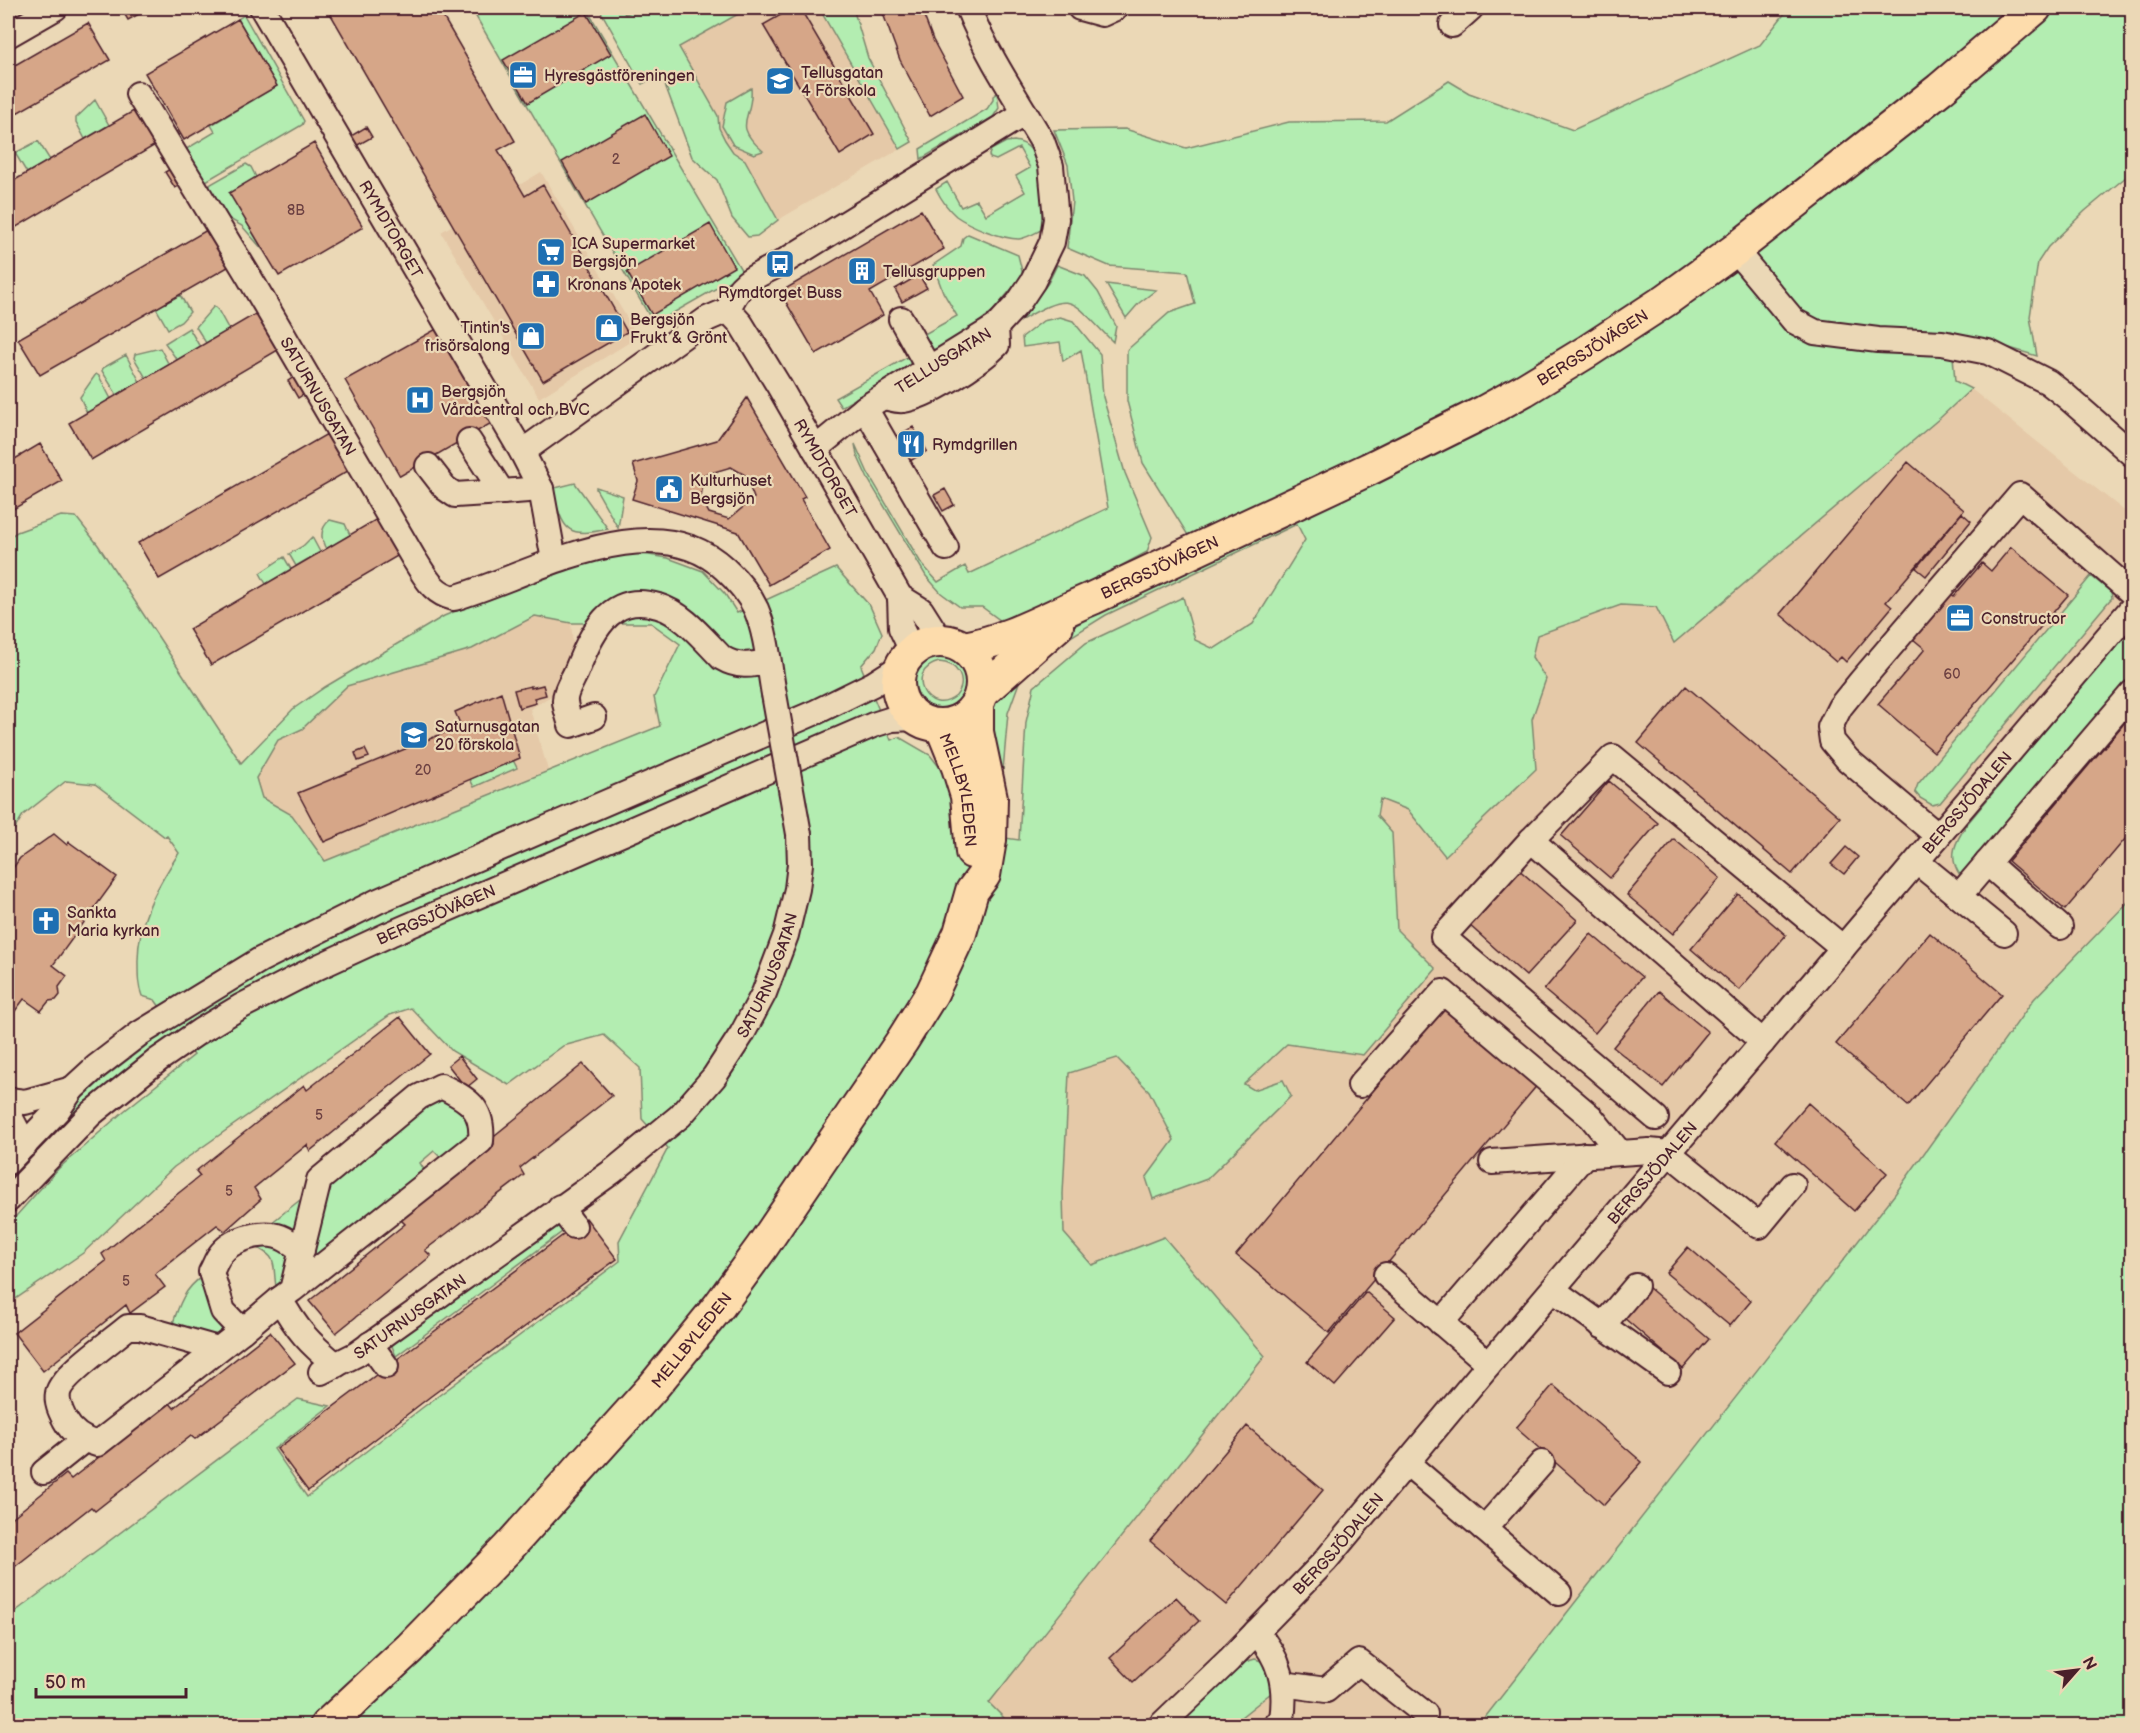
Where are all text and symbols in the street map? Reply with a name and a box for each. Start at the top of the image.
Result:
office icon: Hyresgästföreningen [507,59,539,91]
place label: Tellusgatan 4 Förskola [801,64,883,101]
school or university icon: Tellusgatan 4 Förskola [764,65,796,97]
place label: Hyresgästföreningen [544,67,695,86]
house number: 2 [612,151,621,168]
street label: RYMDTORGET [354,177,426,282]
house number: 8B [287,202,305,219]
place label: ICA Supermarket Bergsjön [572,235,695,272]
supermarket icon: ICA Supermarket Bergsjön [535,236,567,268]
bus stop icon: Rymdtorget Buss [764,248,796,280]
building icon: Tellusgruppen [846,255,878,287]
place label: Tellusgruppen [883,263,985,282]
pharmacy icon: Kronans Apotek [530,268,562,300]
place label: Kronans Apotek [567,276,681,295]
place label: Rymdtorget Buss [718,284,842,303]
street label: BERGSJÖVÄGEN [1534,306,1652,391]
place label: Bergsjön Frukt & Grönt [630,311,727,348]
shop icon: Bergsjön Frukt & Grönt [593,312,625,344]
place label: Tintin's frisörsalong [425,319,510,356]
shop icon: Tintin's frisörsalong [515,320,547,352]
street label: TELLUSGATAN [892,324,995,398]
street label: SATURNUSGATAN [276,334,359,459]
place label: Bergsjön Vårdcentral och BVC [441,383,590,420]
hospital icon: Bergsjön Vårdcentral och BVC [404,384,436,416]
street label: RYMDTORGET [789,416,860,521]
restaurant icon: Rymdgrillen [895,428,927,460]
place label: Rymdgrillen [932,436,1018,455]
place label: Kulturhuset Bergsjön [690,472,772,509]
public building icon: Kulturhuset Bergsjön [653,473,685,505]
street label: BERGSJÖVÄGEN [1098,533,1222,604]
office icon: Constructor [1944,602,1976,634]
place label: Constructor [1981,610,2066,629]
house number: 60 [1944,666,1960,683]
place label: Saturnusgatan 20 förskola [435,718,540,755]
school or university icon: Saturnusgatan 20 förskola [398,719,430,751]
street label: MELLBYLEDEN [934,731,979,848]
street label: BERGSJÖDALEN [1919,748,2017,858]
house number: 20 [415,762,431,779]
street label: BERGSJÖVÄGEN [374,881,499,950]
place label: Sankta Maria kyrkan [67,904,160,941]
church icon: Sankta Maria kyrkan [30,905,62,937]
street label: SATURNUSGATAN [734,911,802,1041]
house number: 5 [315,1107,323,1124]
street label: BERGSJÖDALEN [1604,1118,1702,1229]
house number: 5 [225,1183,233,1200]
street label: SATURNUSGATAN [351,1271,470,1364]
house number: 5 [122,1273,130,1290]
street label: MELLBYLEDEN [648,1289,737,1392]
street label: BERGSJÖDALEN [1290,1490,1388,1599]
north arrow [2047,1640,2107,1700]
text: N [2078,1654,2100,1673]
scale bar [36,1661,186,1699]
text: 50 m [45,1672,86,1693]

